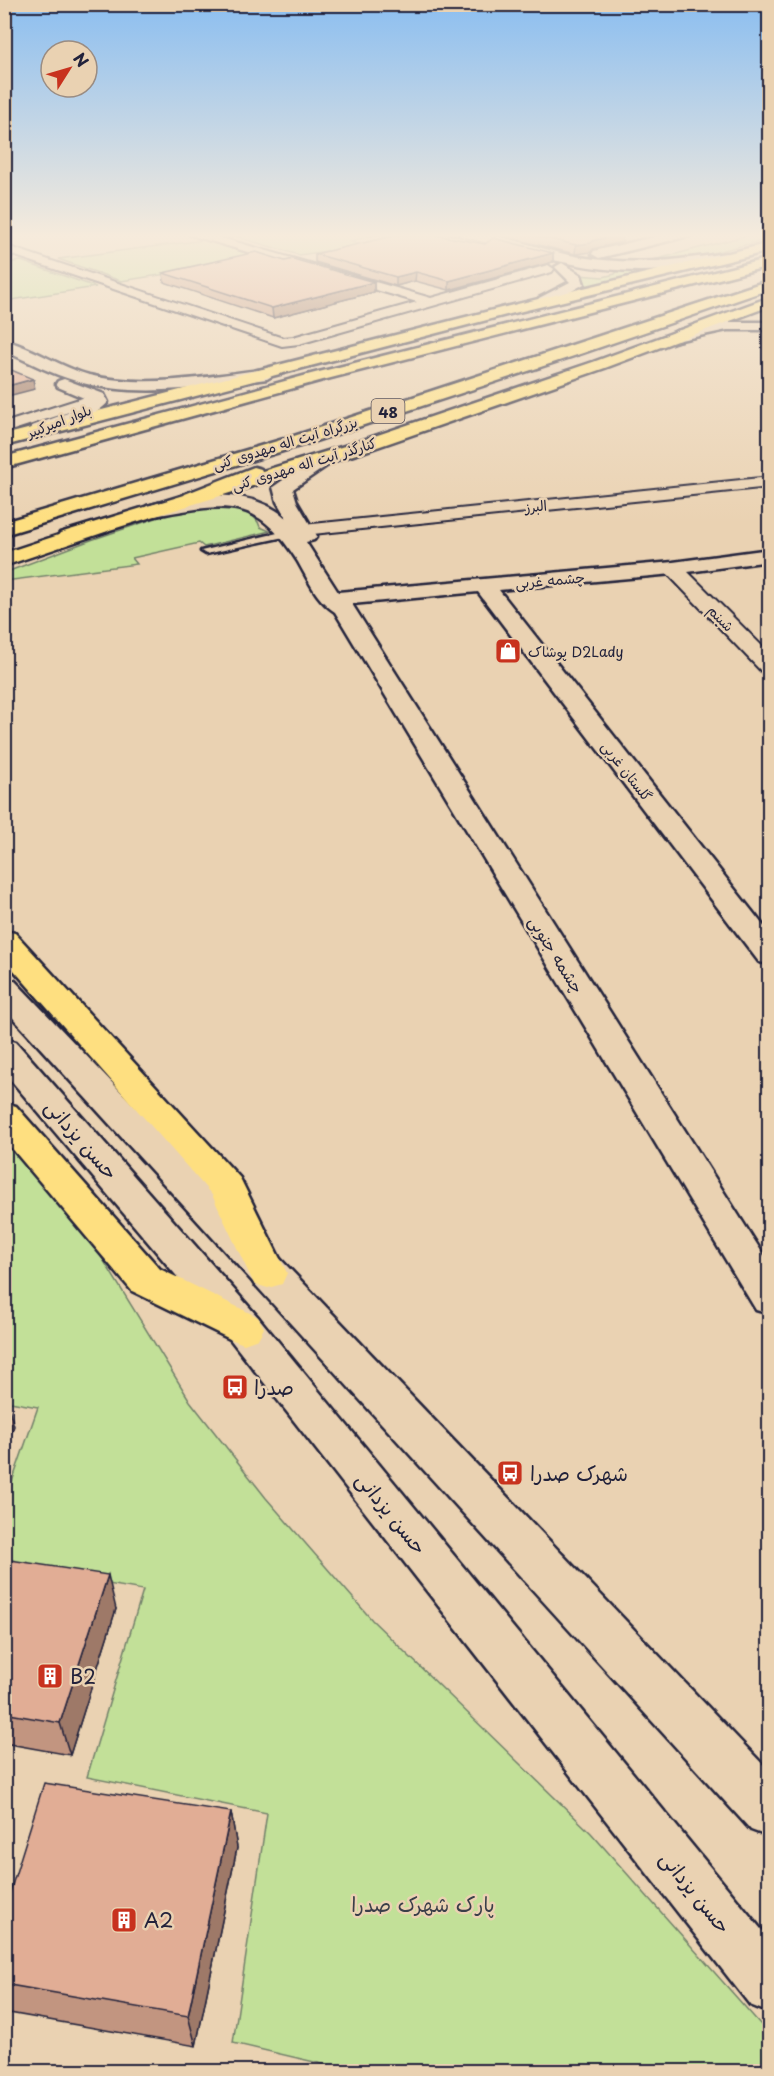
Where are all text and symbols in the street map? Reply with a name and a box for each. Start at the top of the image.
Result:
north arrow [39,39,99,99]
text: N [68,47,95,72]
street label: بلوار امیرکبیر [23,399,94,443]
road number: 48 [372,399,404,423]
street label: بزرگراه آیت اله مهدوی کنی [210,411,360,475]
street label: کنارگذر آیت اله مهدوی کنی [229,432,379,496]
street label: البرز [523,494,548,518]
street label: چشمه غربی [514,567,586,593]
street label: شبنم [702,600,739,637]
shop icon: پوشاک D2Lady [493,636,523,666]
place label: پوشاک D2Lady [528,641,624,662]
street label: گلستان غربی [597,736,657,806]
street label: چشمه جنوبی [524,911,590,997]
street label: حسن یزدانی [38,1092,126,1186]
bus stop icon: صدرا [220,1372,250,1402]
place label: صدرا [254,1372,294,1402]
bus stop icon: شهرک صدرا [495,1458,525,1488]
place label: شهرک صدرا [530,1458,628,1488]
street label: حسن یزدانی [349,1465,435,1561]
building icon: B2 [35,1661,65,1691]
place label: B2 [70,1661,96,1691]
street label: حسن یزدانی [653,1844,739,1940]
park label: پارک شهرک صدرا [351,1889,495,1919]
building icon: A2 [109,1905,139,1935]
place label: A2 [144,1905,173,1935]

